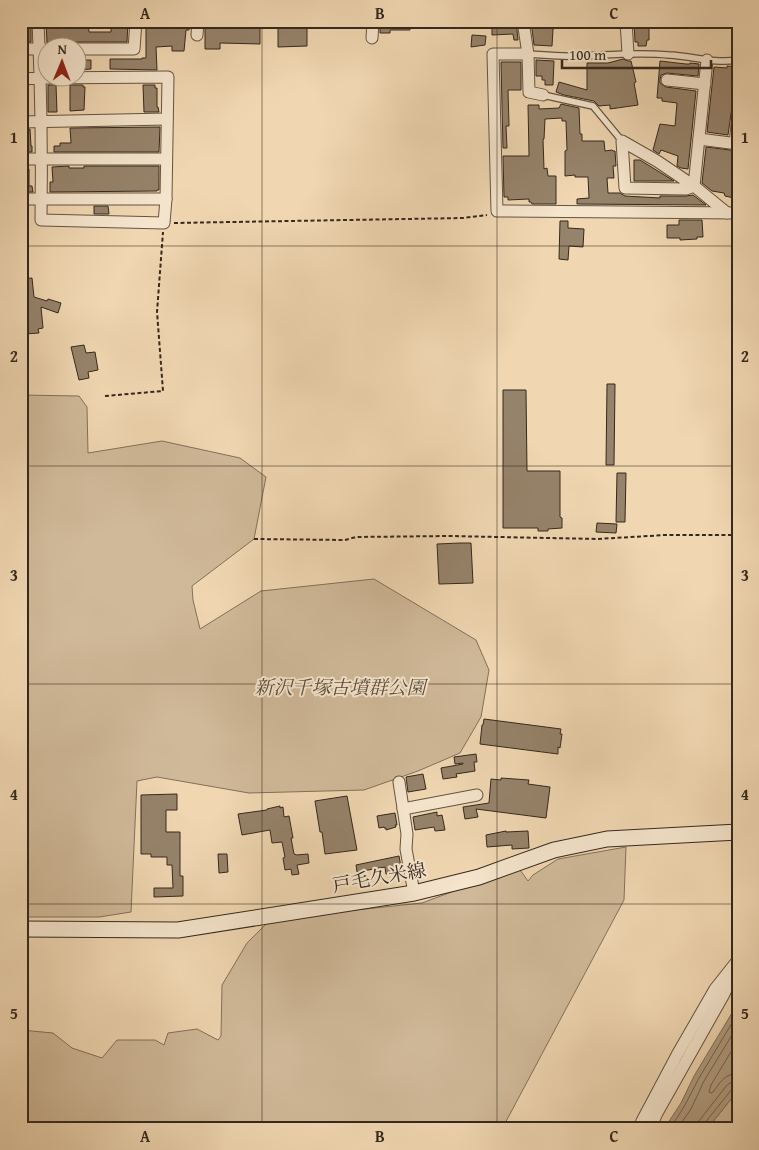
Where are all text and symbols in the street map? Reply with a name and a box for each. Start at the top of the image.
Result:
text: A [140,1,151,25]
text: B [375,1,385,25]
text: C [609,1,619,25]
north arrow [38,38,88,88]
scale bar [562,38,710,70]
text: N [57,39,68,59]
text: 100 m [569,44,607,65]
text: 1 [10,125,18,149]
text: 1 [741,125,749,149]
text: 2 [10,344,18,368]
text: 2 [741,344,749,368]
text: 3 [10,563,18,587]
text: 3 [741,563,749,587]
park label: 新沢千塚古墳群公園 [254,673,428,701]
text: 4 [10,782,18,806]
text: 4 [741,782,749,806]
street label: 戸毛久米線 [330,855,428,899]
text: 5 [10,1001,18,1025]
text: 5 [741,1001,749,1025]
text: A [140,1124,151,1148]
text: B [375,1124,385,1148]
text: C [609,1124,619,1148]

